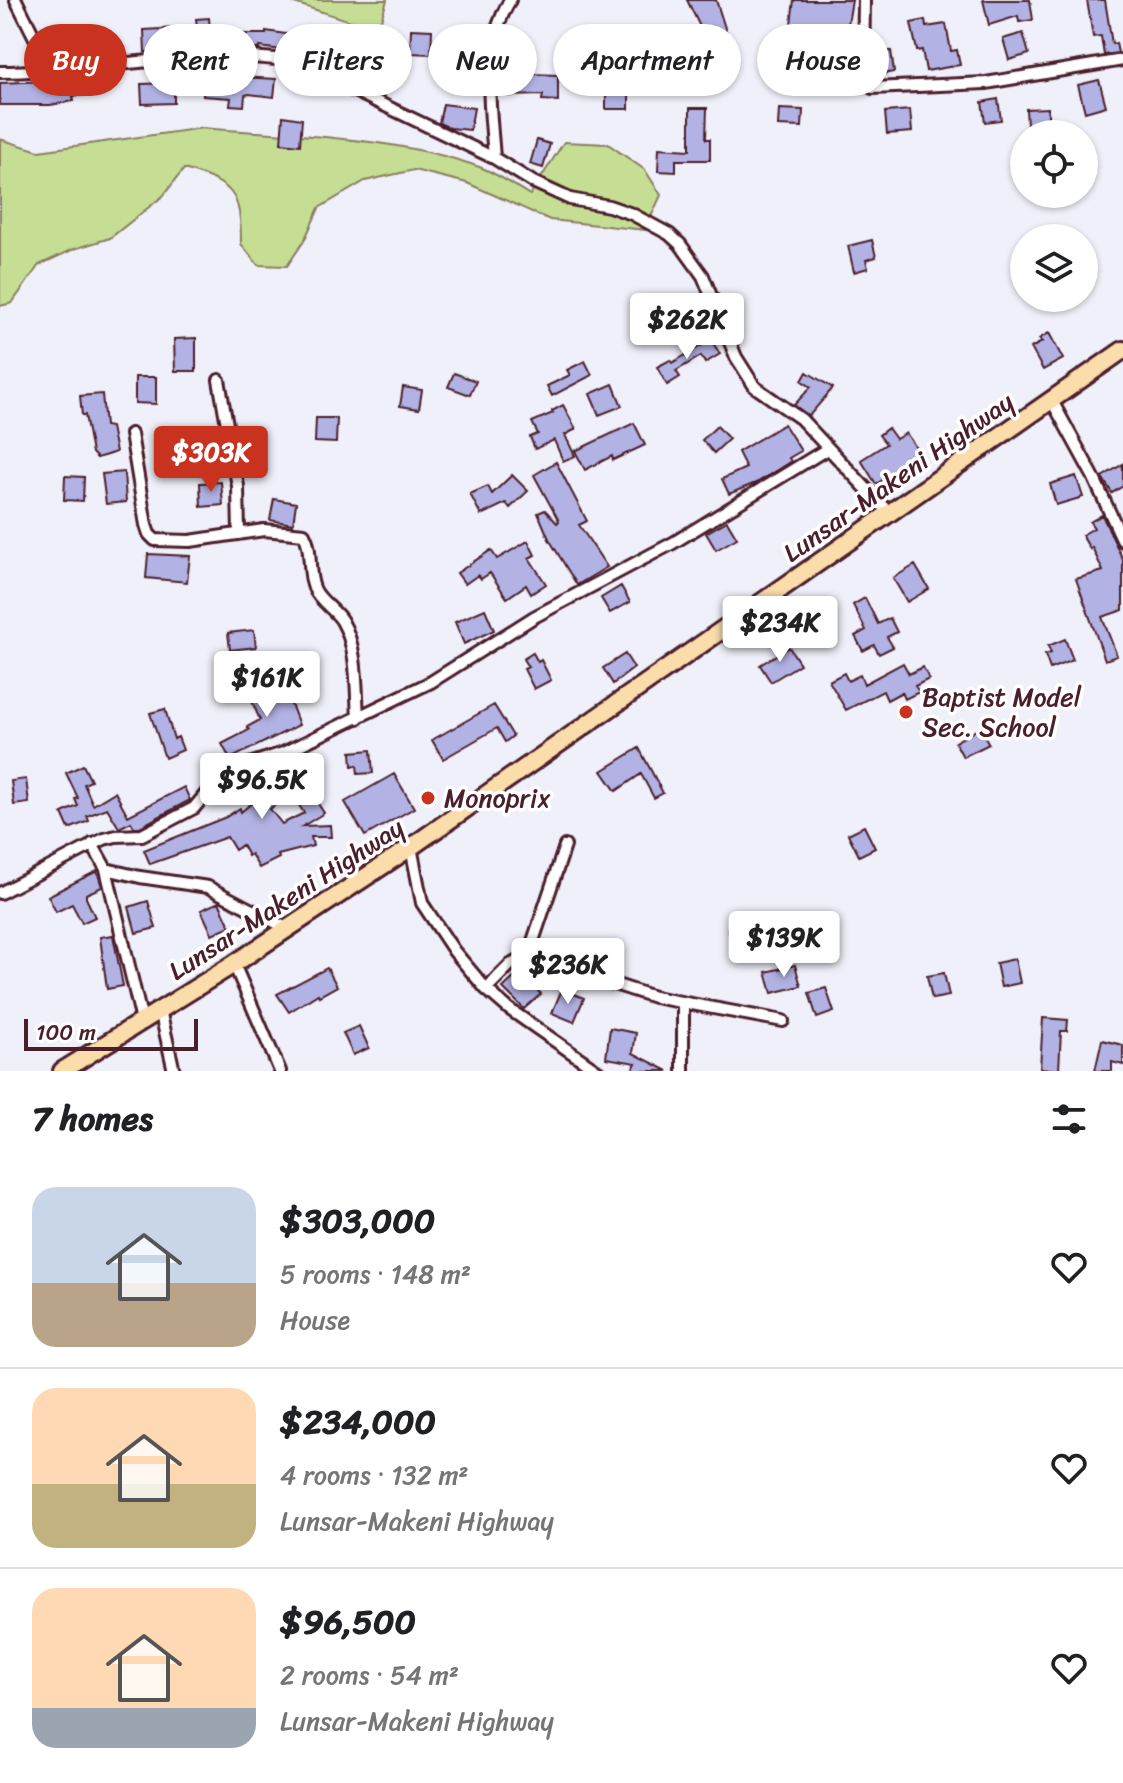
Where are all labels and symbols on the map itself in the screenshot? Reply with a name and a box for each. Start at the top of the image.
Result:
pin: $262K [631,293,743,361]
street label: Lunsar-Makeni Highway [773,379,1024,574]
pin: $303K [155,426,267,494]
pin: $234K [724,596,836,664]
pin: $161K [211,651,323,719]
place label: Baptist Model Sec. School [922,674,1082,750]
marker: Baptist Model Sec. School [897,703,915,721]
pin: $96.5K [197,753,327,821]
place label: Monoprix [444,775,551,821]
marker: Monoprix [419,789,437,807]
street label: Lunsar-Makeni Highway [159,805,414,993]
pin: $139K [728,911,840,979]
pin: $236K [512,938,624,1006]
scale bar [24,1015,198,1051]

